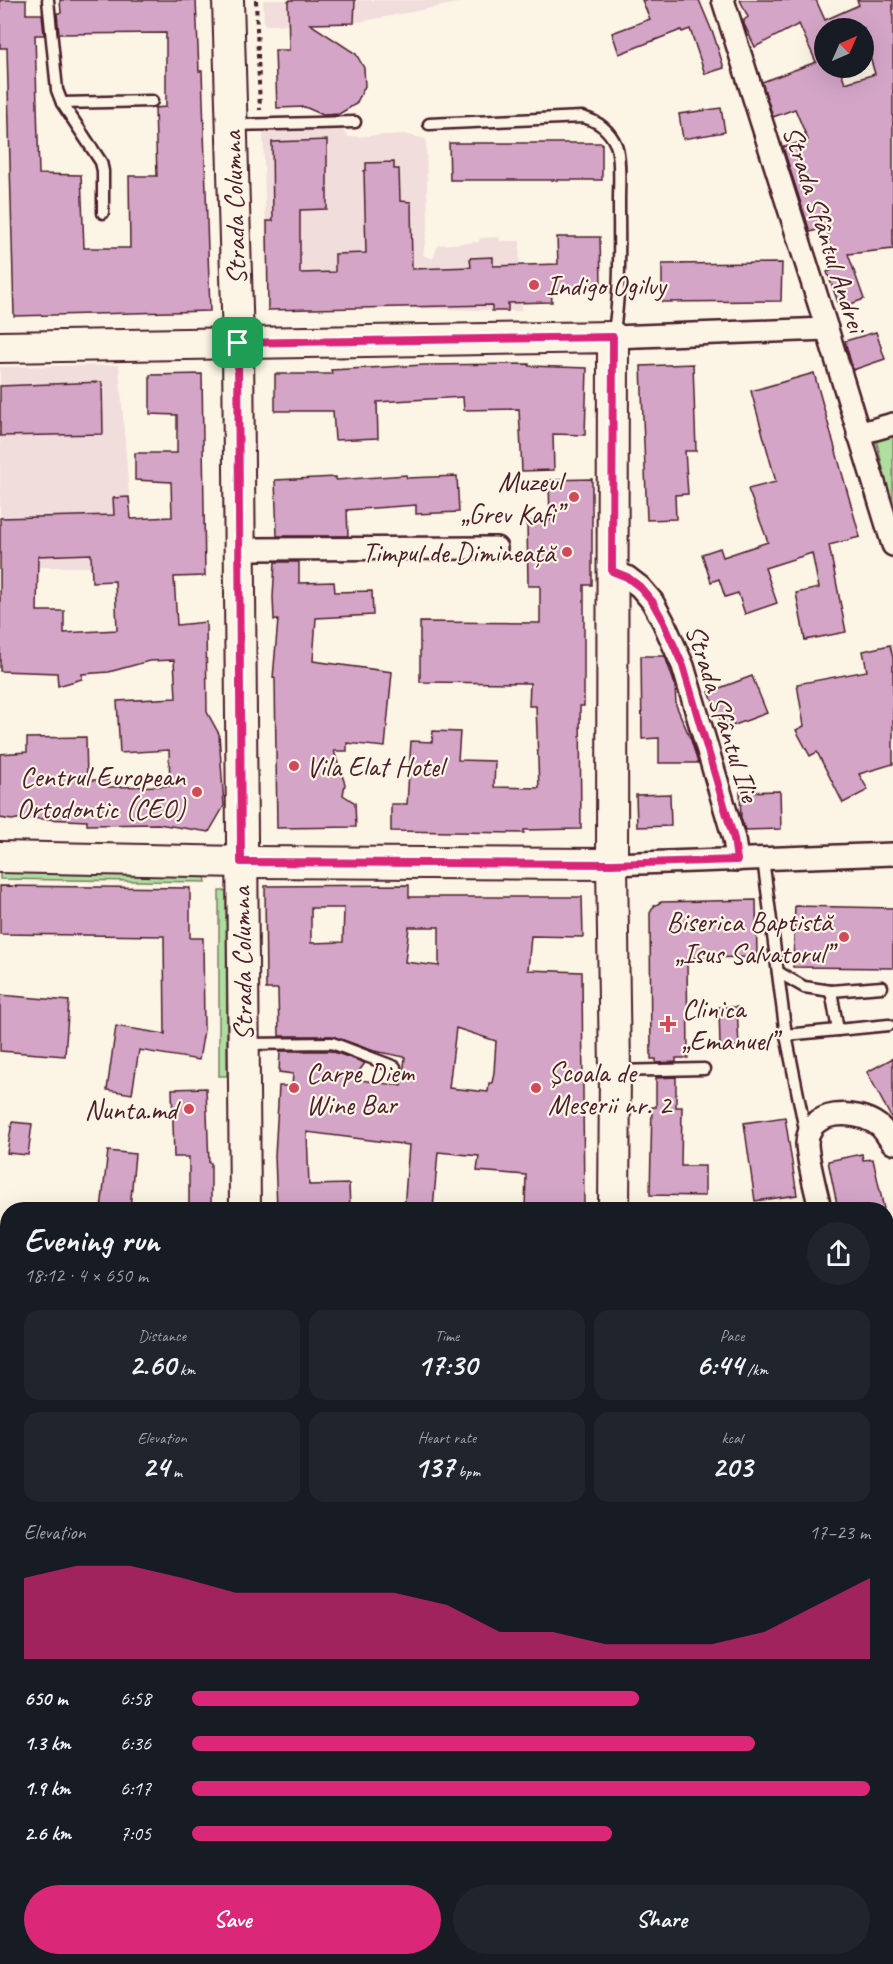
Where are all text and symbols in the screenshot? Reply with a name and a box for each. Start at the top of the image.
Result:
north arrow [814,18,874,78]
map controls [814,18,874,78]
street label: Strada Sfântul Andrei [775,121,876,340]
street label: Strada Columna [214,129,254,286]
place label: Indigo Ogilvy [546,268,668,303]
marker: Indigo Ogilvy [527,278,541,292]
pin [212,317,263,368]
icon: arrive [221,326,254,359]
place label: Muzeul „Grev Kafi” [461,464,569,531]
marker: Muzeul „Grev Kafi” [567,490,581,504]
place label: Timpul de Dimineață [362,535,558,570]
marker: Timpul de Dimineață [560,545,574,559]
street label: Strada Sfântul Ilie [678,620,769,808]
place label: Vila Elat Hotel [306,749,449,784]
place label: Centrul European Ortodontic (CEO) [17,759,187,826]
marker: Vila Elat Hotel [287,759,301,773]
marker: Centrul European Ortodontic (CEO) [190,785,204,799]
street label: Strada Columna [223,885,261,1041]
place label: Biserica Baptistă „Isus Salvatorul” [667,904,839,971]
marker: Biserica Baptistă „Isus Salvatorul” [837,930,851,944]
place label: Clinica „Emanuel” [682,991,783,1058]
marker: Clinica „Emanuel” [659,1015,677,1033]
place label: Carpe Diem Wine Bar [306,1055,416,1122]
place label: Școala de Meserii nr. 2 [548,1055,673,1122]
marker: Carpe Diem Wine Bar [287,1081,301,1095]
marker: Școala de Meserii nr. 2 [529,1081,543,1095]
place label: Nunta.md [85,1092,181,1127]
marker: Nunta.md [182,1102,196,1116]
text: Evening run [24,1219,159,1261]
button: share [807,1222,870,1285]
text: 18:12 · 4 × 650 m [24,1263,148,1288]
text: Distance [138,1326,186,1346]
text: Time [435,1326,459,1346]
text: Pace [720,1326,744,1346]
text: 2.60 [129,1346,176,1384]
text: 17:30 [417,1346,477,1384]
text: 6:44 [696,1346,743,1384]
text: km [176,1360,195,1380]
text: /km [743,1360,768,1380]
text: Elevation [137,1428,187,1448]
text: Heart rate [418,1428,476,1448]
text: kcal [721,1428,743,1448]
text: 24 [142,1448,169,1486]
text: 137 [414,1448,454,1486]
text: 203 [712,1448,752,1486]
text: m [169,1462,182,1482]
text: bpm [454,1462,480,1482]
text: Elevation [24,1520,86,1545]
text: 17–23 m [809,1520,870,1545]
text: 650 m [24,1686,67,1711]
text: 6:58 [120,1686,151,1711]
text: 1.3 km [24,1731,71,1756]
text: 6:36 [120,1731,151,1756]
text: 1.9 km [24,1776,70,1801]
text: 6:17 [120,1776,151,1801]
text: 2.6 km [24,1821,71,1846]
text: 7:05 [120,1821,151,1846]
button: Save [24,1885,441,1954]
button: Share [453,1885,870,1954]

